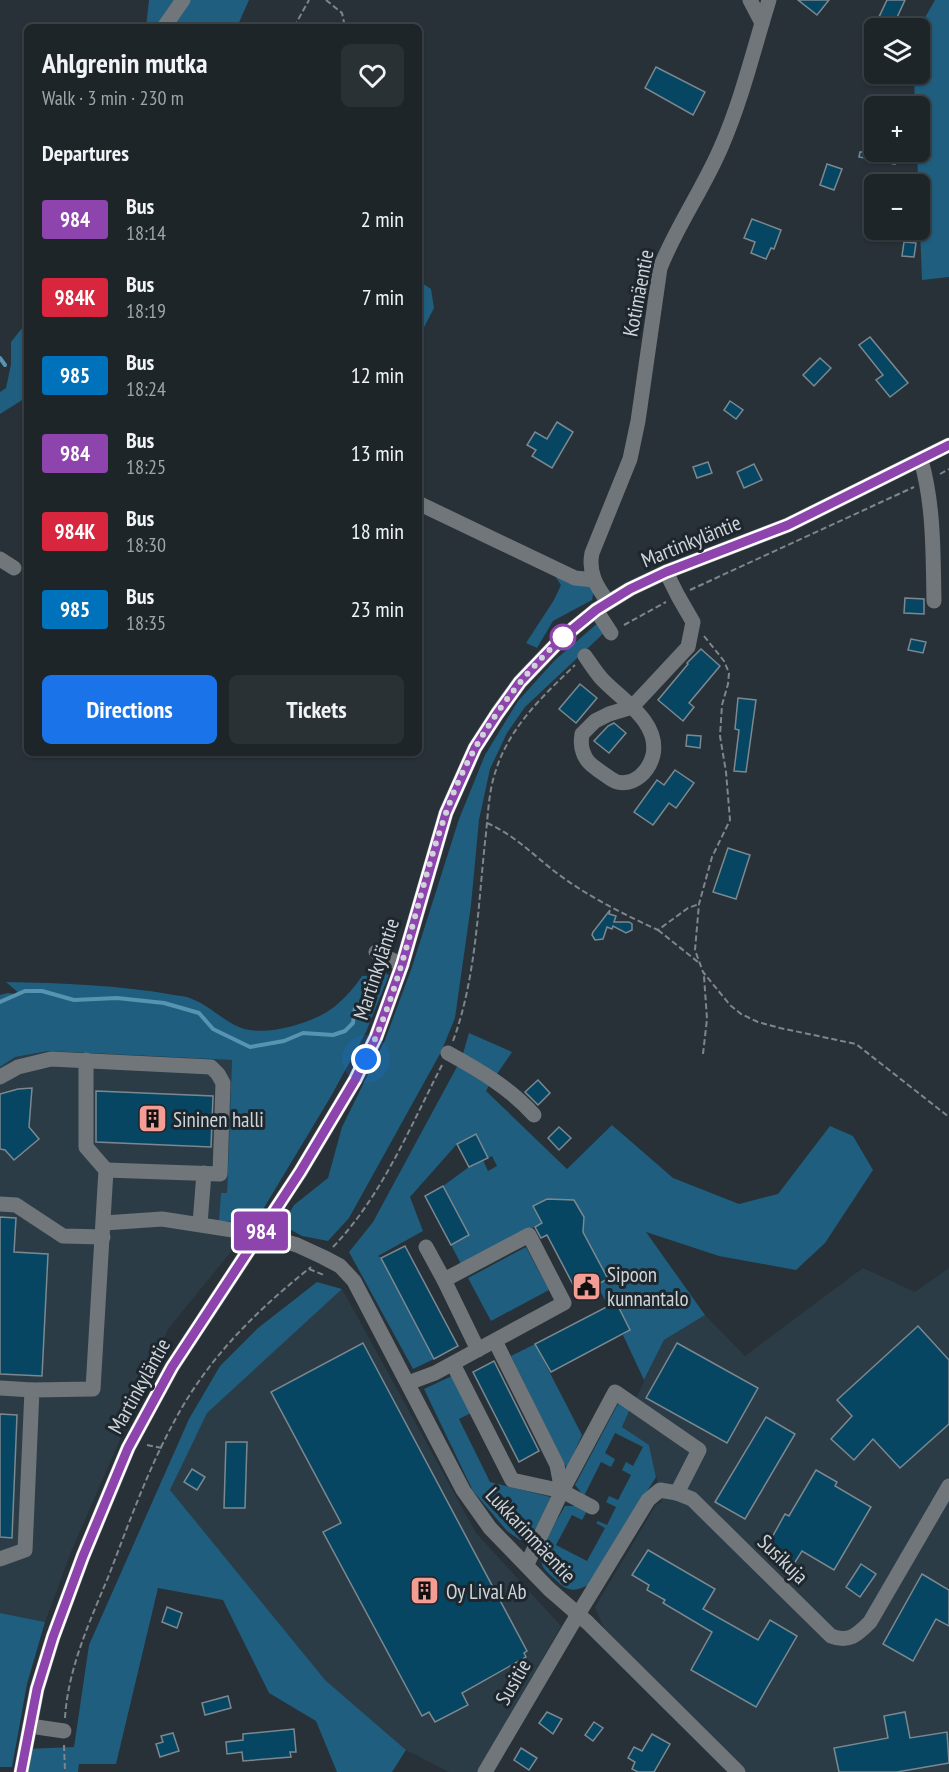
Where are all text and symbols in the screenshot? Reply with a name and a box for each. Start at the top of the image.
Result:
map controls [864,18,930,240]
button: layers [864,18,930,84]
text: Ahlgrenin mutka [42,44,207,81]
button: heart [341,44,404,107]
text: Walk · 3 min · 230 m [42,85,184,111]
button: + [864,96,930,162]
text: Departures [42,139,129,167]
button: − [864,174,930,240]
text: Bus [126,192,154,220]
text: 2 min [361,205,404,233]
text: 984 [60,206,90,233]
text: 18:14 [126,220,166,246]
street label: Kotimäentie [616,247,660,339]
text: Bus [126,270,154,298]
text: 7 min [362,283,404,311]
text: 984K [54,284,96,311]
text: 18:19 [126,298,166,324]
text: Bus [126,348,154,376]
text: 12 min [351,361,404,389]
text: 985 [60,362,90,389]
text: 18:24 [126,376,166,402]
text: Bus [126,426,154,454]
text: 13 min [351,439,404,467]
text: 984 [60,440,90,467]
text: 18:25 [126,454,166,480]
text: Bus [126,504,154,532]
street label: Martinkyläntie [637,509,745,573]
text: 18 min [351,517,404,545]
text: 984K [54,518,96,545]
text: 18:30 [126,532,166,558]
text: Bus [126,582,154,610]
text: 23 min [351,595,404,623]
text: 985 [60,596,90,623]
text: 18:35 [126,610,166,636]
unlabelled marker [550,624,576,650]
button: Directions [42,675,217,744]
button: Tickets [229,675,404,744]
street label: Martinkyläntie [347,915,405,1023]
your location [351,1044,381,1074]
building icon: Sininen halli [136,1103,168,1135]
place label: Sininen halli [173,1106,264,1133]
line badge: 984 [226,1212,296,1250]
text: 984 [246,1218,276,1245]
place label: Sipoon kunnantalo [607,1261,688,1312]
public building icon: Sipoon kunnantalo [570,1270,602,1302]
street label: Martinkyläntie [102,1333,176,1439]
street label: Lukkarinmäentie [480,1482,582,1588]
street label: Susikuja [752,1528,814,1590]
building icon: Oy Lival Ab [409,1575,441,1607]
place label: Oy Lival Ab [446,1578,527,1605]
street label: Susitie [489,1654,537,1710]

